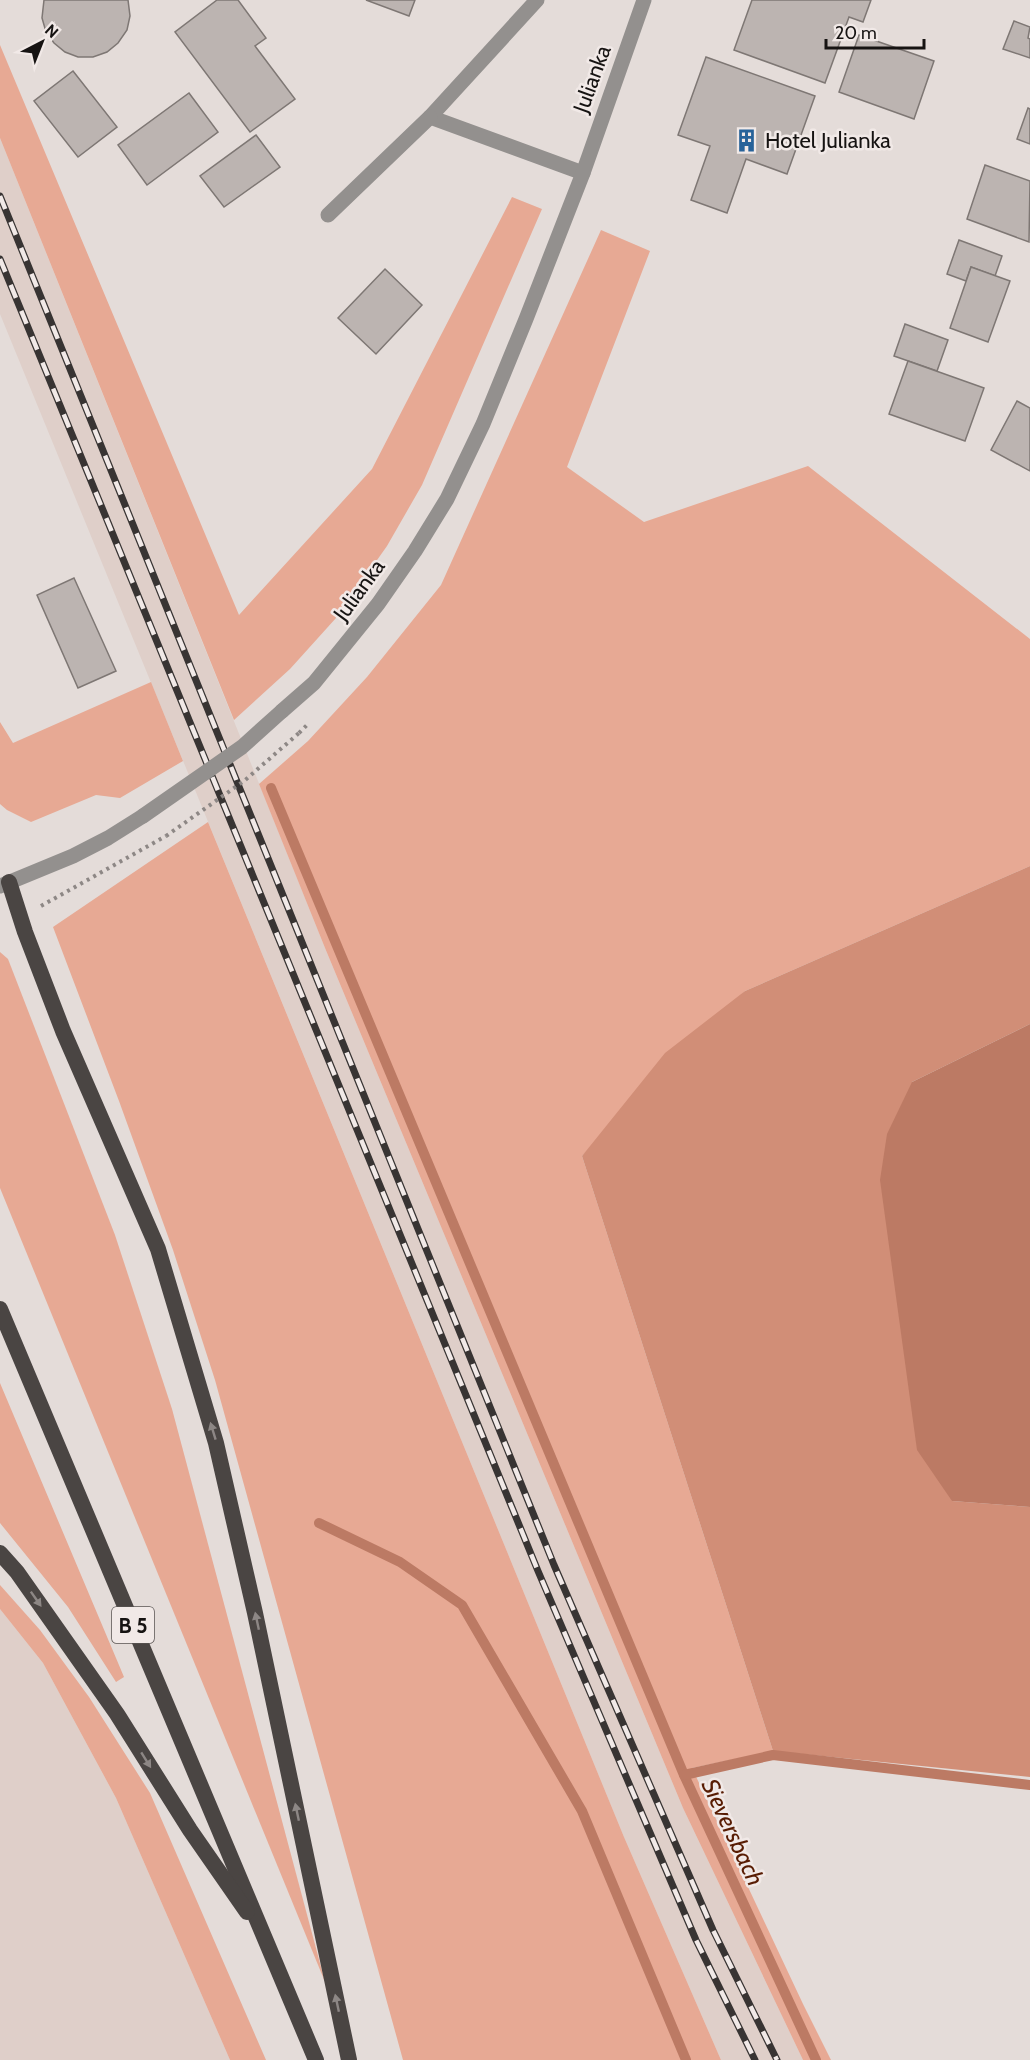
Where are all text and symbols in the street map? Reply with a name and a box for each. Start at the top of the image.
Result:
north arrow [12,12,72,72]
scale bar [826,12,924,50]
text: N [41,20,62,42]
text: 20 m [835,22,877,44]
street label: Julianka [567,41,617,117]
building icon: Hotel Julianka [734,127,760,153]
place label: Hotel Julianka [765,127,891,154]
street label: Julianka [327,553,391,627]
one-way arrow [208,1422,217,1440]
one-way arrow [30,1591,42,1607]
road number: B 5 [112,1607,154,1643]
one-way arrow [251,1612,261,1630]
one-way arrow [140,1752,152,1768]
water label: Sieversbach [696,1774,770,1890]
one-way arrow [292,1802,301,1821]
one-way arrow [331,1993,341,2012]

